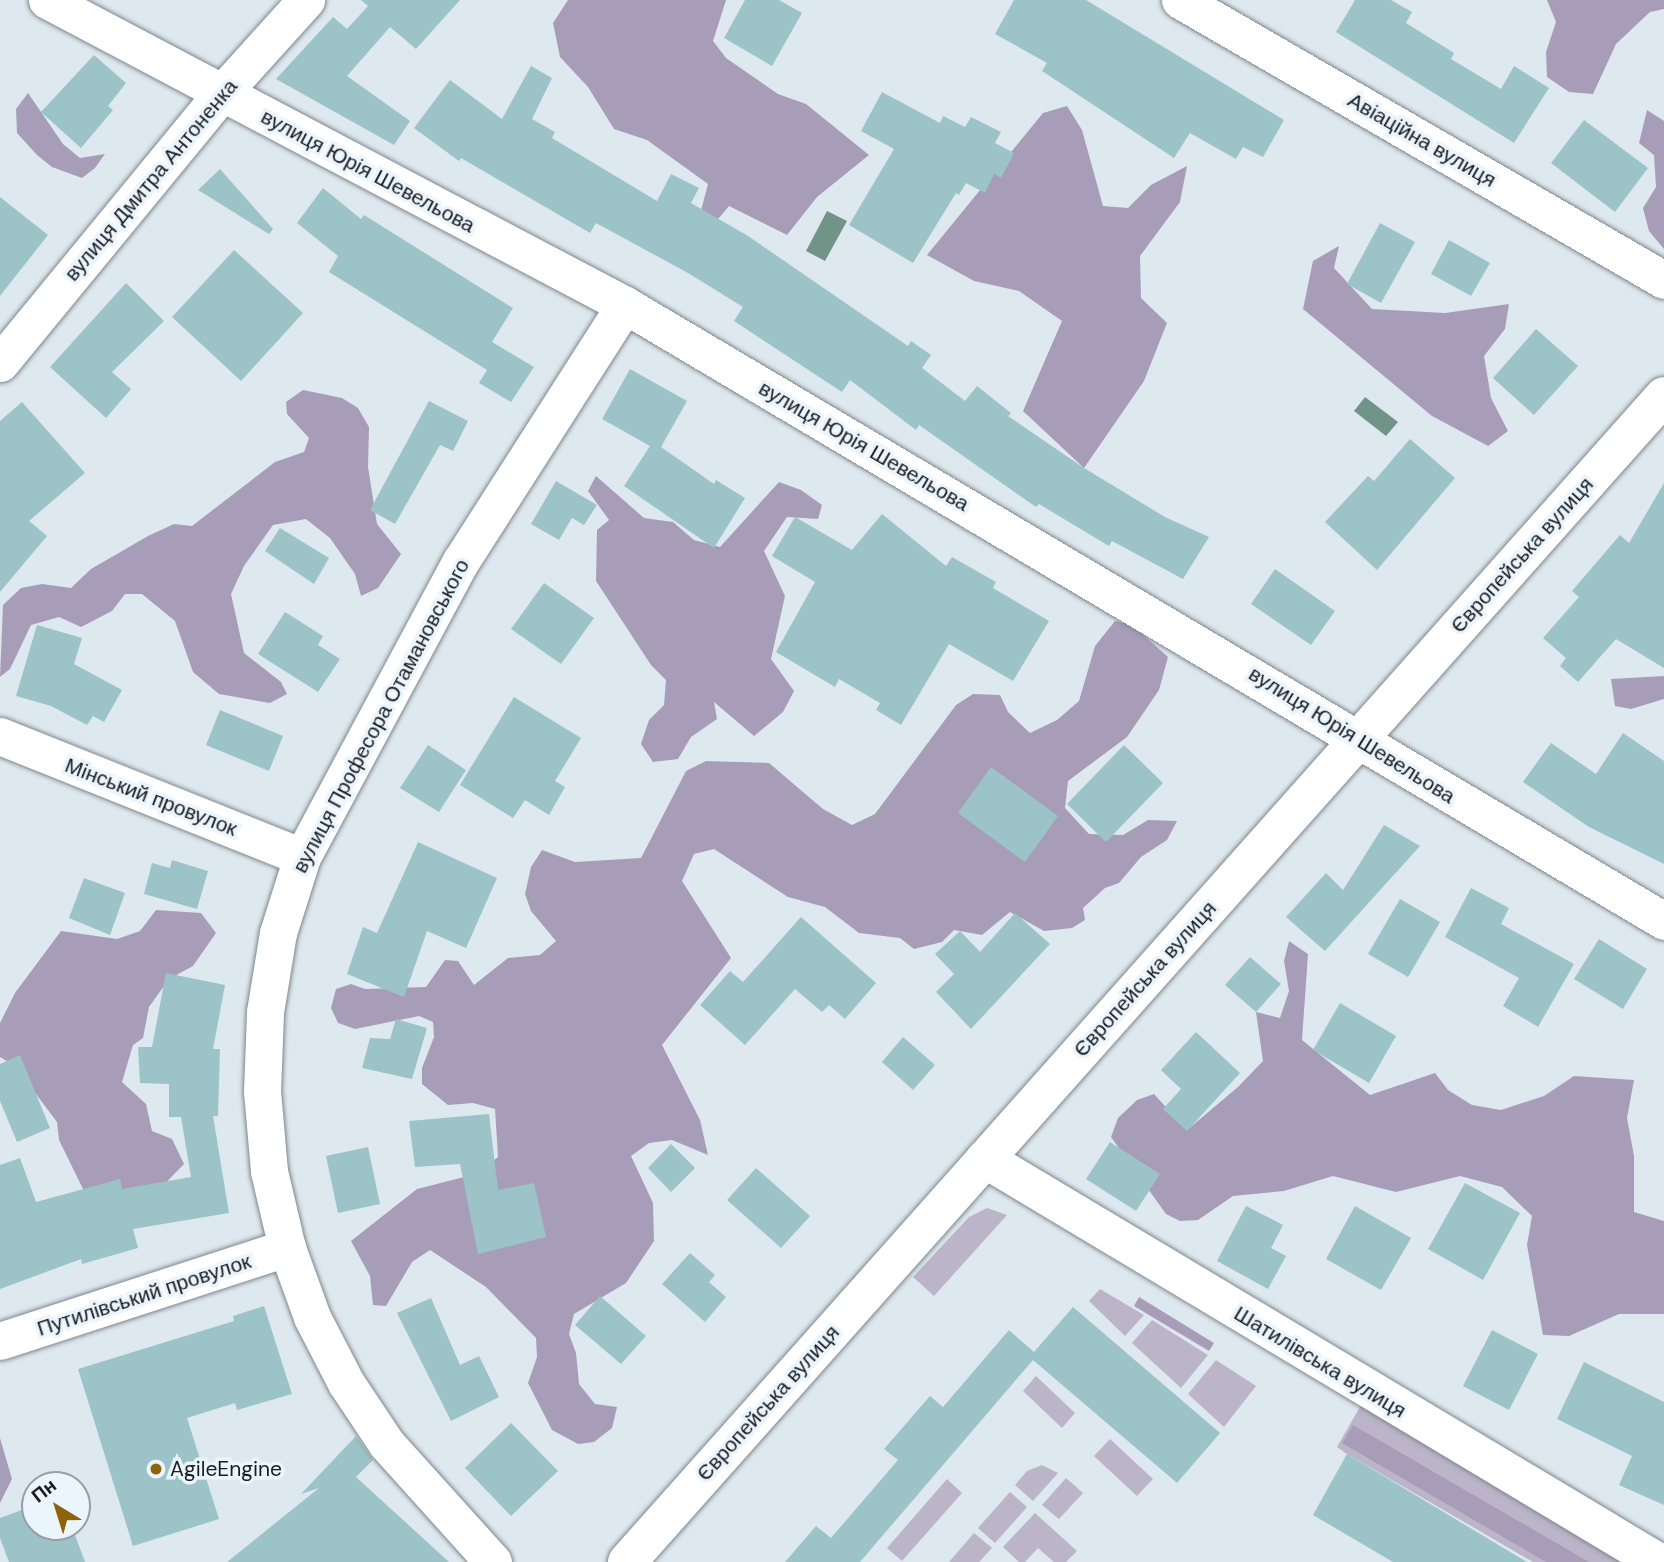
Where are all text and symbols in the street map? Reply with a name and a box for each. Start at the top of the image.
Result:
street label: вулиця Дмитра Антоненка [59,74,243,286]
street label: Авіаційна вулиця [1343,87,1501,193]
street label: вулиця Юрія Шевельова [257,104,479,238]
street label: вулиця Юрія Шевельова [754,375,974,517]
street label: Європейська вулиця [1445,472,1599,638]
street label: вулиця Професора Отамановського [287,555,475,877]
street label: вулиця Юрія Шевельова [1244,661,1460,809]
street label: Мінський провулок [61,753,241,841]
street label: Європейська вулиця [1068,896,1222,1062]
street label: Путилівський провулок [34,1249,254,1341]
street label: Шатилівська вулиця [1229,1301,1411,1423]
street label: Європейська вулиця [691,1320,845,1486]
place label: AgileEngine [170,1456,282,1482]
marker: AgileEngine [148,1461,164,1477]
north arrow [21,1471,91,1541]
text: Пн [26,1473,62,1508]

